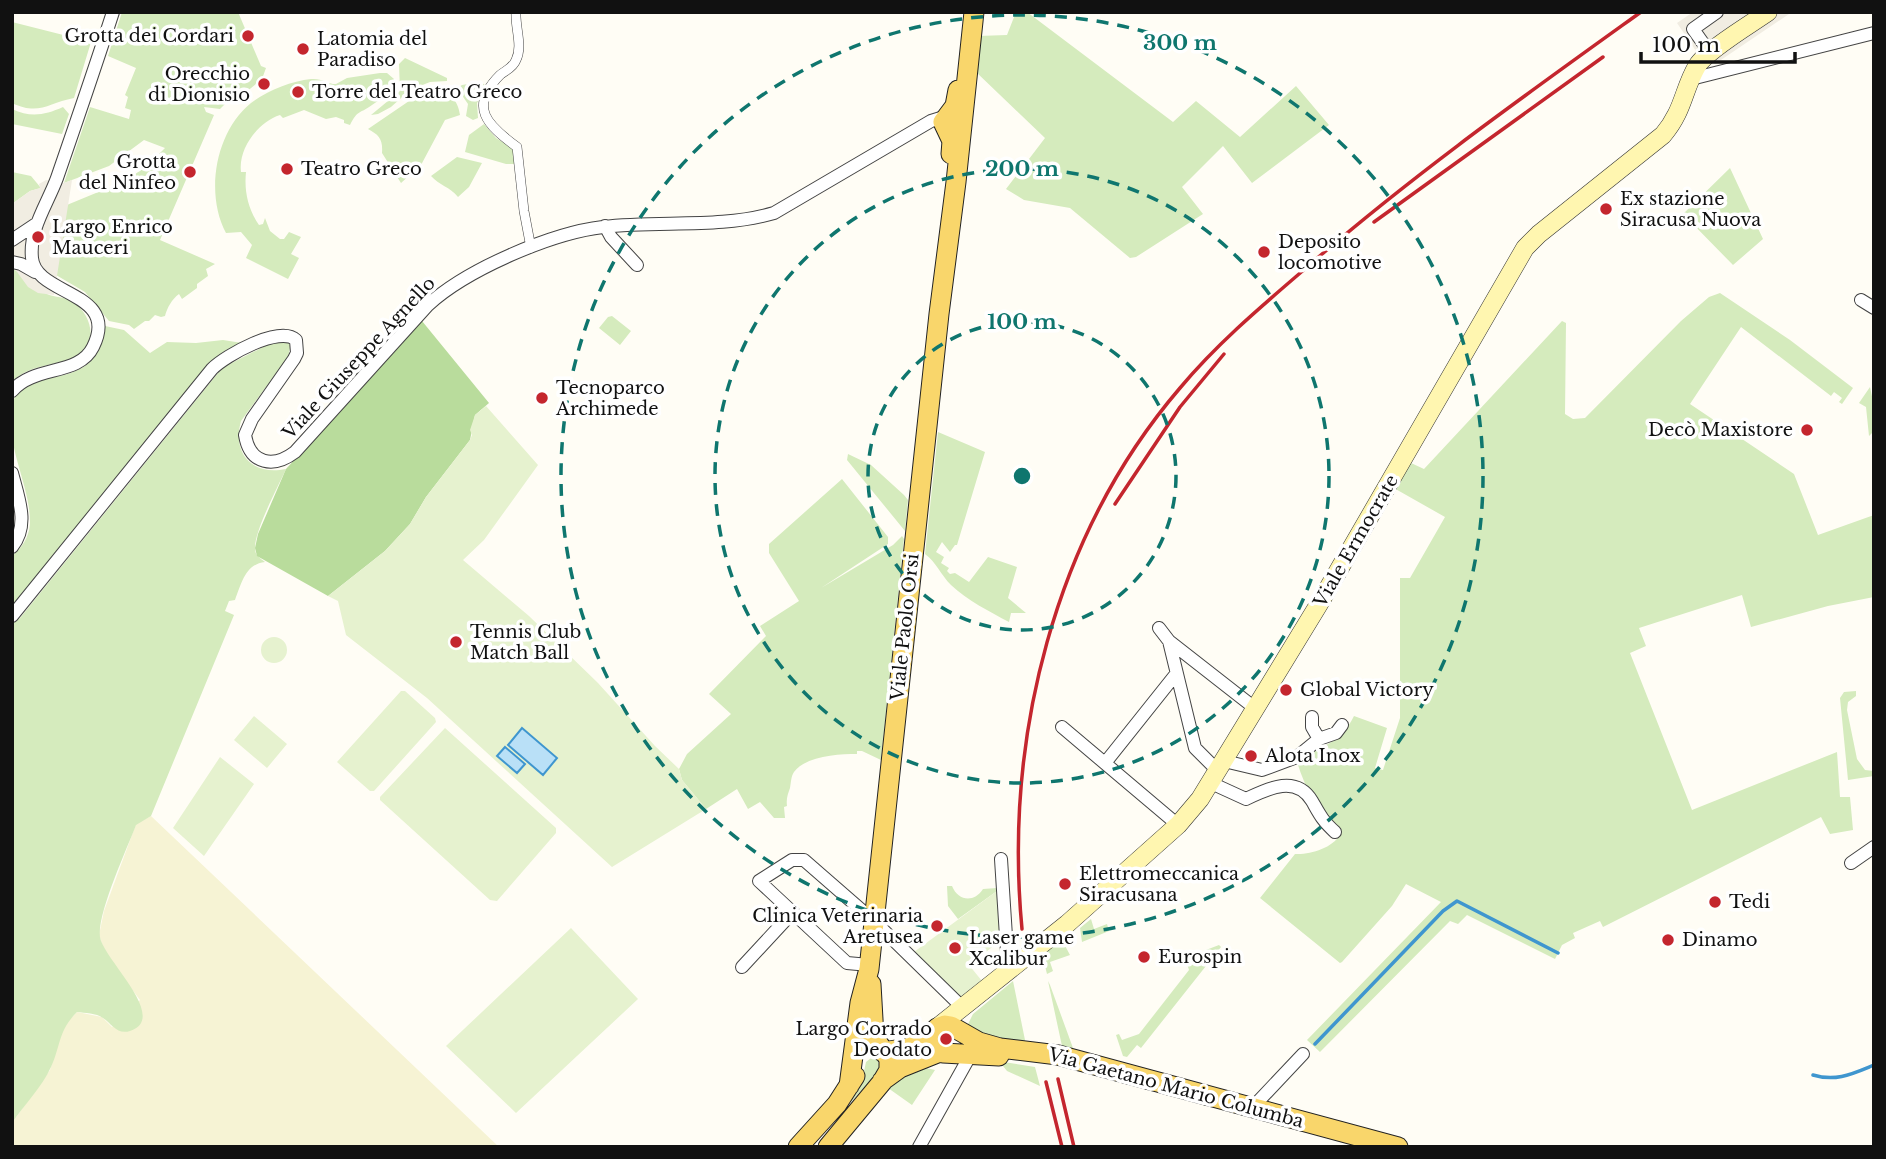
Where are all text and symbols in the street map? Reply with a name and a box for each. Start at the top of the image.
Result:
scale bar [1641,21,1795,65]
place label: Grotta dei Cordari [64,25,234,47]
marker: Grotta dei Cordari [240,28,256,44]
place label: Latomia del Paradiso [317,28,427,71]
text: 300 m [1143,30,1217,56]
text: 100 m [1652,32,1720,58]
marker: Latomia del Paradiso [295,41,311,57]
place label: Orecchio di Dionisio [148,63,250,106]
marker: Orecchio di Dionisio [256,76,272,92]
place label: Torre del Teatro Greco [312,81,522,103]
marker: Torre del Teatro Greco [290,84,306,100]
place label: Grotta del Ninfeo [79,151,176,194]
text: 200 m [985,156,1059,182]
place label: Teatro Greco [301,158,422,180]
marker: Teatro Greco [279,161,295,177]
marker: Grotta del Ninfeo [182,164,198,180]
place label: Ex stazione Siracusa Nuova [1620,188,1761,231]
marker: Ex stazione Siracusa Nuova [1598,201,1614,217]
place label: Largo Enrico Mauceri [52,216,173,259]
marker: Largo Enrico Mauceri [30,229,46,245]
place label: Deposito locomotive [1278,231,1382,274]
marker: Deposito locomotive [1256,244,1272,260]
street label: Viale Giuseppe Agnello [277,272,440,444]
text: 100 m [987,309,1057,335]
place label: Tecnoparco Archimede [555,377,665,420]
marker: Tecnoparco Archimede [534,390,550,406]
place label: Decò Maxistore [1648,419,1793,441]
marker: Decò Maxistore [1799,422,1815,438]
centre of rings [1010,464,1034,488]
street label: Viale Ermocrate [1309,471,1403,612]
street label: Viale Paolo Orsi [886,552,924,703]
place label: Tennis Club Match Ball [470,621,581,664]
marker: Tennis Club Match Ball [448,634,464,650]
place label: Global Victory [1300,679,1434,701]
marker: Global Victory [1278,682,1294,698]
place label: Alota Inox [1264,745,1360,767]
marker: Alota Inox [1243,748,1259,764]
place label: Elettromeccanica Siracusana [1079,863,1239,906]
marker: Elettromeccanica Siracusana [1057,876,1073,892]
place label: Tedi [1729,891,1770,913]
marker: Tedi [1707,894,1723,910]
place label: Clinica Veterinaria Aretusea [752,905,923,948]
marker: Clinica Veterinaria Aretusea [929,918,945,934]
place label: Laser game Xcalibur [969,927,1074,970]
place label: Dinamo [1682,929,1758,951]
marker: Dinamo [1660,932,1676,948]
marker: Laser game Xcalibur [947,940,963,956]
place label: Eurospin [1158,946,1242,968]
marker: Eurospin [1136,949,1152,965]
place label: Largo Corrado Deodato [795,1018,932,1061]
marker: Largo Corrado Deodato [938,1031,954,1047]
street label: Via Gaetano Mario Columba [1045,1043,1306,1133]

